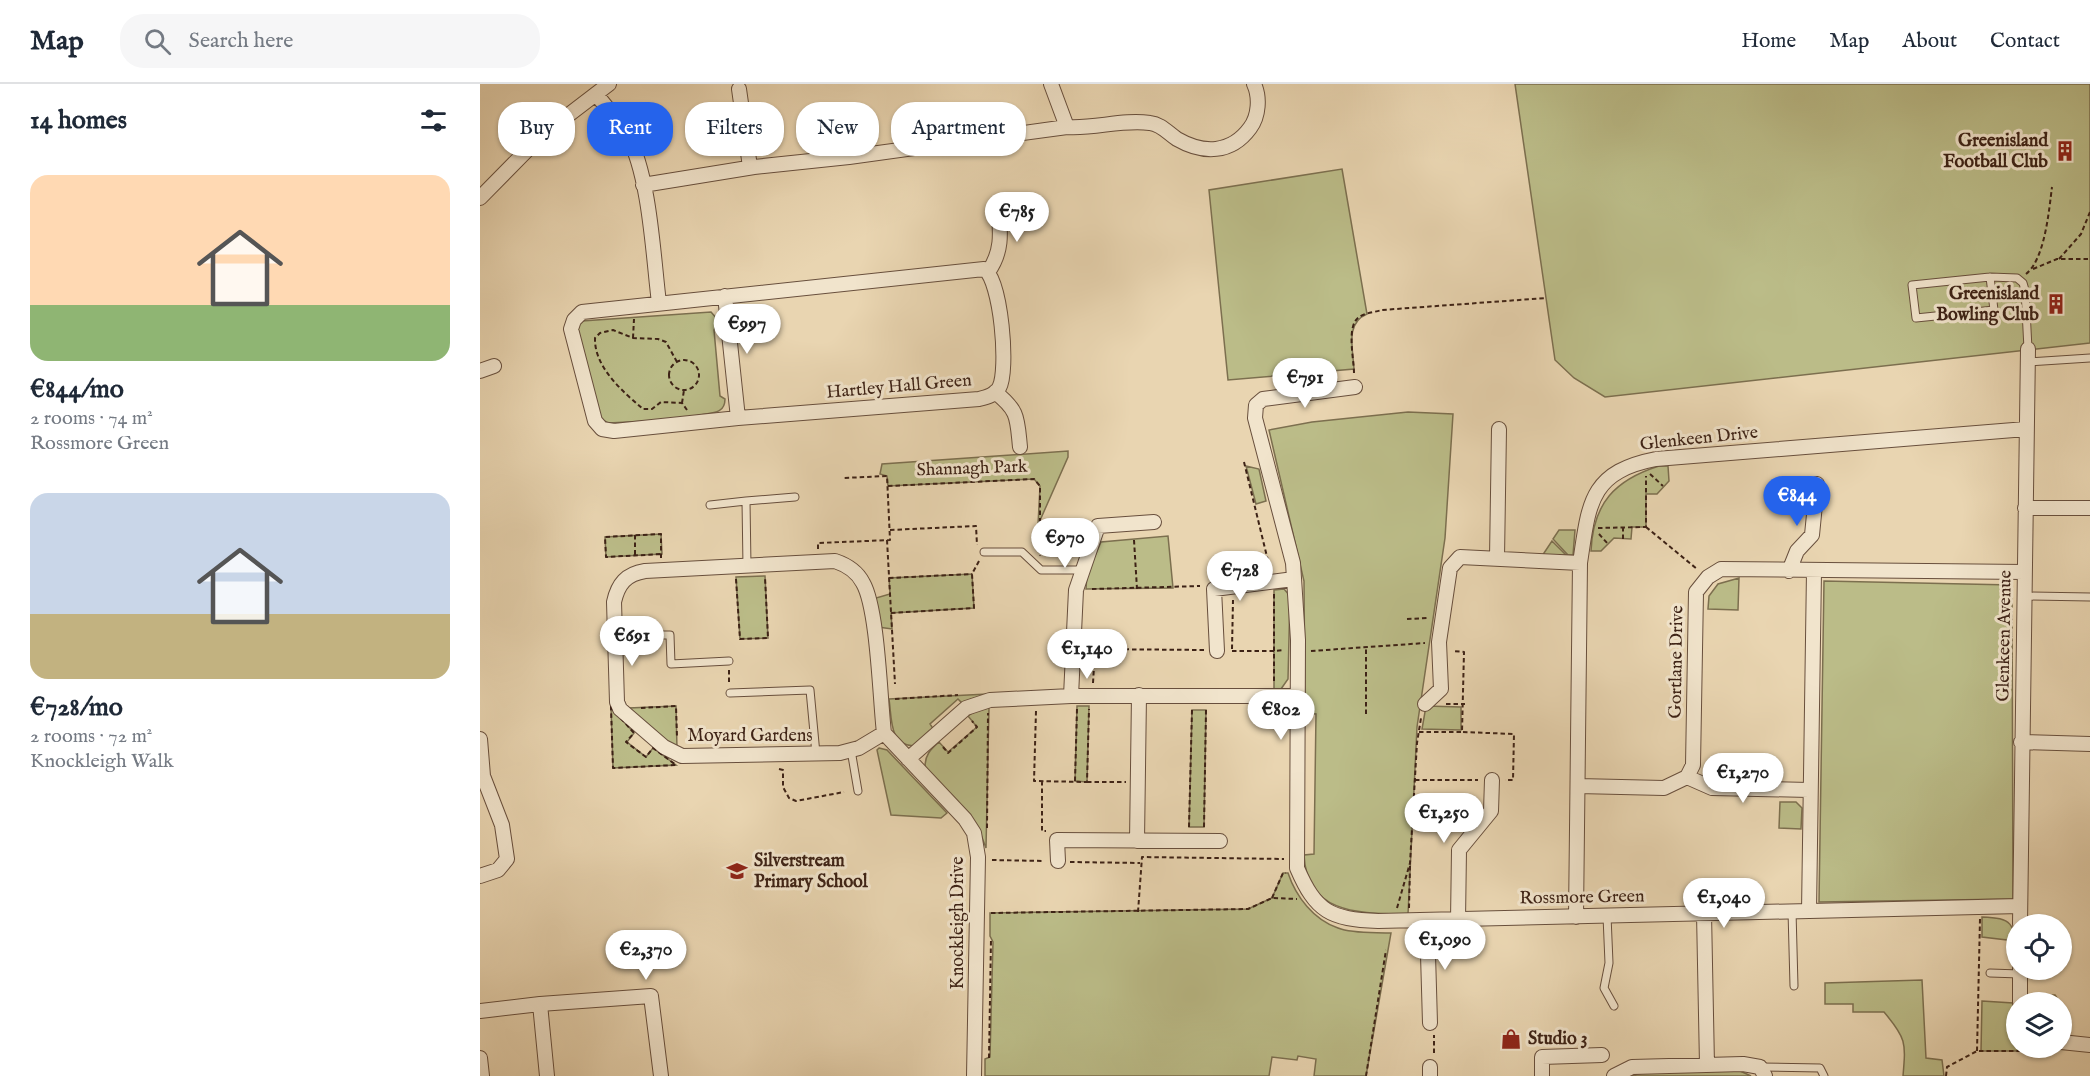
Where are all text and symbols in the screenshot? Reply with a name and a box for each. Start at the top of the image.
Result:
search box [120,14,540,68]
text: Map [30,24,84,59]
icon: search [141,25,174,58]
text: Search here [189,27,293,55]
text: Home [1741,28,1796,55]
text: Map [1829,28,1869,55]
text: About [1902,28,1957,55]
text: Contact [1990,28,2060,55]
chip: Buy [498,102,575,156]
chip: Rent [587,102,673,156]
chip: Filters [685,102,784,156]
chip: New [796,102,879,156]
chip: Apartment [891,102,1026,156]
text: 14 homes [30,104,127,137]
icon: filters [417,104,450,137]
place label: Greenisland Football Club [1943,130,2048,174]
building icon: Greenisland Football Club [2053,139,2077,163]
pin: €785 [981,192,1053,243]
text: €785 [999,199,1035,224]
icon: home [186,214,294,322]
place label: Greenisland Bowling Club [1936,283,2039,327]
building icon: Greenisland Bowling Club [2044,292,2068,316]
pin: €997 [711,304,783,355]
text: €997 [728,311,766,336]
pin: €791 [1269,358,1341,409]
text: €791 [1286,365,1324,390]
street label: Hartley Hall Green [825,369,973,405]
text: €844/mo [30,373,124,406]
text: 2 rooms · 74 m² [30,406,153,431]
street label: Glenkeen Drive [1639,421,1759,457]
text: Rossmore Green [30,431,169,456]
street label: Shannagh Park [916,456,1028,482]
pin: €844 [1761,476,1833,527]
text: €844 [1777,483,1817,508]
pin: €970 [1029,518,1101,569]
text: €970 [1045,525,1085,550]
icon: home [186,532,294,640]
pin: €728 [1204,551,1276,602]
text: €728 [1221,558,1259,583]
street label: Glenkeen Avenue [1992,570,2018,702]
street label: Gortlane Drive [1665,605,1689,719]
pin: €691 [596,616,668,667]
text: €691 [614,623,650,648]
pin: €1,140 [1038,629,1136,680]
text: €1,140 [1061,636,1113,661]
pin: €802 [1245,690,1317,741]
text: €728/mo [30,691,123,724]
text: €802 [1262,697,1300,722]
text: 2 rooms · 72 m² [30,724,152,749]
street label: Moyard Gardens [687,725,813,748]
text: Knockleigh Walk [30,749,174,774]
pin: €1,270 [1694,753,1792,804]
text: €1,270 [1717,760,1769,785]
pin: €1,250 [1395,793,1493,844]
text: €1,250 [1419,800,1469,825]
place label: Silverstream Primary School [754,850,869,894]
street label: Knockleigh Drive [947,857,970,989]
school or university icon: Silverstream Primary School [725,859,749,883]
pin: €1,040 [1675,878,1773,929]
street label: Rossmore Green [1519,885,1645,911]
text: €1,040 [1697,885,1751,910]
map controls [2006,914,2072,1058]
button: locate [2006,914,2072,980]
pin: €1,090 [1396,920,1494,971]
text: €1,090 [1419,927,1471,952]
pin: €2,370 [597,930,695,981]
text: €2,370 [619,937,673,962]
button: layers [2006,992,2072,1058]
shop icon: Studio 3 [1499,1027,1523,1051]
place label: Studio 3 [1528,1028,1587,1051]

